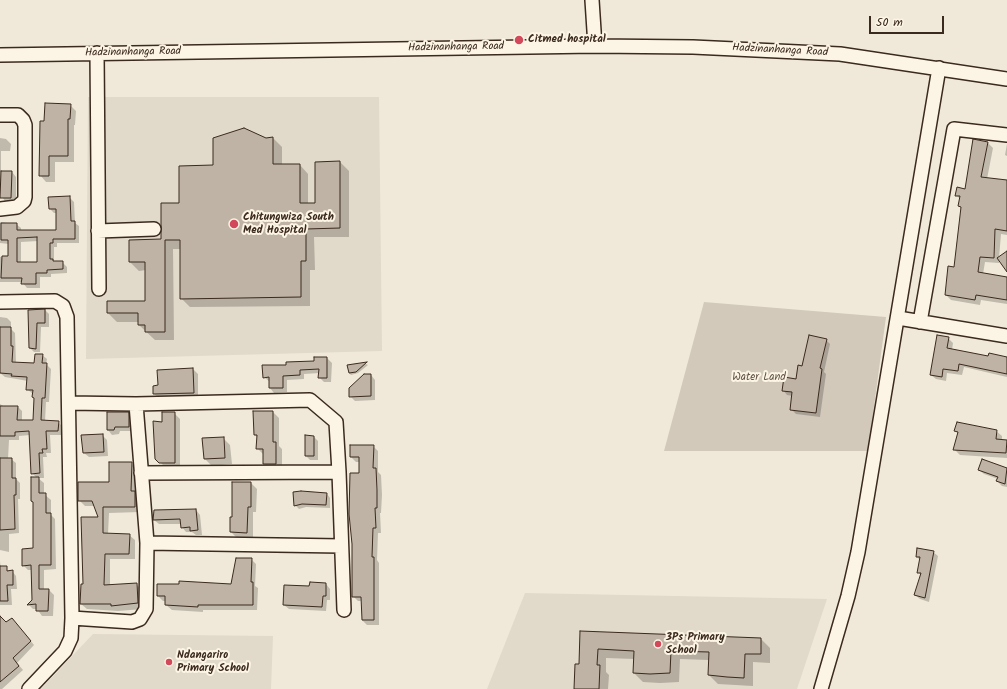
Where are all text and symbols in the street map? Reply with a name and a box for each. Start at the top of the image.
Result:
scale bar [871,8,946,34]
text: 50 m [876,13,903,32]
place label: Citmed hospital [528,33,606,47]
marker: Citmed hospital [513,34,525,46]
street label: Hadzinanhanga Road [408,41,504,55]
street label: Hadzinanhanga Road [732,42,828,60]
street label: Hadzinanhanga Road [85,46,181,60]
place label: Chitungwiza South Med Hospital [243,211,334,237]
marker: Chitungwiza South Med Hospital [228,218,240,230]
park label: Water Land [732,371,786,385]
place label: 3Ps Primary School [666,631,725,657]
marker: 3Ps Primary School [653,639,663,649]
place label: Ndangariro Primary School [177,649,249,675]
marker: Ndangariro Primary School [164,657,174,667]

